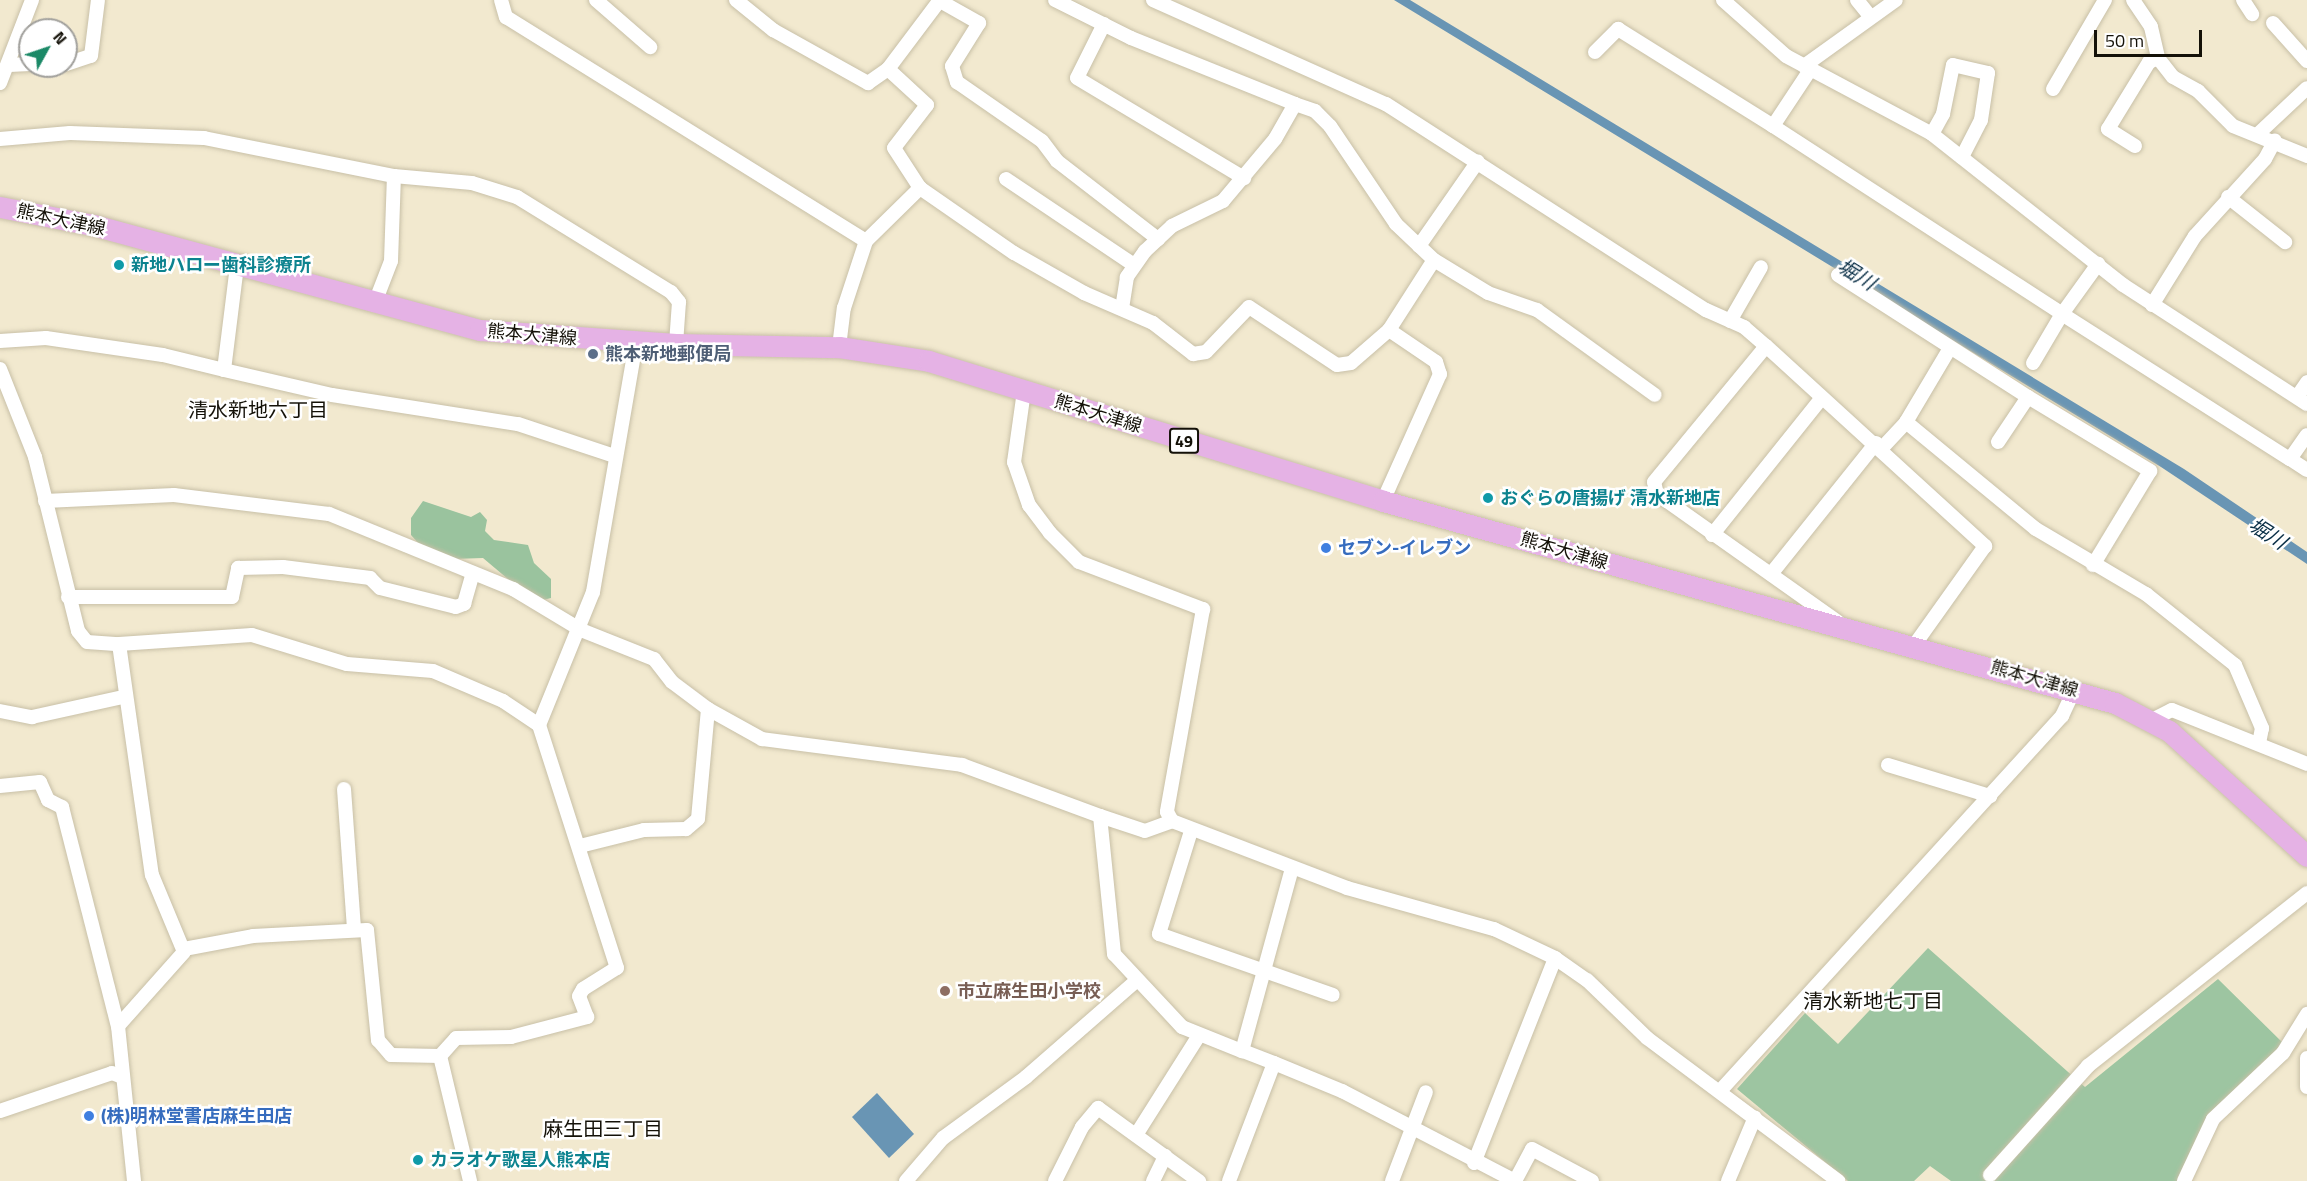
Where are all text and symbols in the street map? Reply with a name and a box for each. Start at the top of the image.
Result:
north arrow [18,18,78,78]
scale bar [2097,18,2205,56]
text: N [47,26,73,50]
text: 50 m [2105,27,2144,54]
street label: 熊本大津線 [15,200,107,240]
water label: 堀川 [1834,253,1880,295]
place label: 新地ハロー歯科診療所 [131,254,311,276]
marker: 新地ハロー歯科診療所 [112,258,126,272]
street label: 熊本大津線 [486,320,578,350]
place label: 熊本新地郵便局 [605,343,731,365]
marker: 熊本新地郵便局 [586,347,600,361]
street label: 熊本大津線 [1052,391,1144,437]
district label: 清水新地六丁目 [188,397,328,421]
road number: 49 [1169,428,1199,454]
place label: おぐらの唐揚げ 清水新地店 [1500,487,1720,509]
marker: おぐらの唐揚げ 清水新地店 [1481,491,1495,505]
water label: 堀川 [2245,512,2291,554]
street label: 熊本大津線 [1518,528,1610,574]
place label: セブン-イレブン [1338,537,1471,559]
marker: セブン-イレブン [1319,541,1333,555]
street label: 熊本大津線 [1988,656,2080,702]
place label: 市立麻生田小学校 [957,980,1101,1002]
marker: 市立麻生田小学校 [938,984,952,998]
district label: 清水新地七丁目 [1803,988,1943,1012]
place label: (株)明林堂書店麻生田店 [101,1105,292,1127]
marker: (株)明林堂書店麻生田店 [82,1109,96,1123]
district label: 麻生田三丁目 [543,1116,663,1140]
place label: カラオケ歌星人熊本店 [430,1149,610,1171]
marker: カラオケ歌星人熊本店 [411,1153,425,1167]

